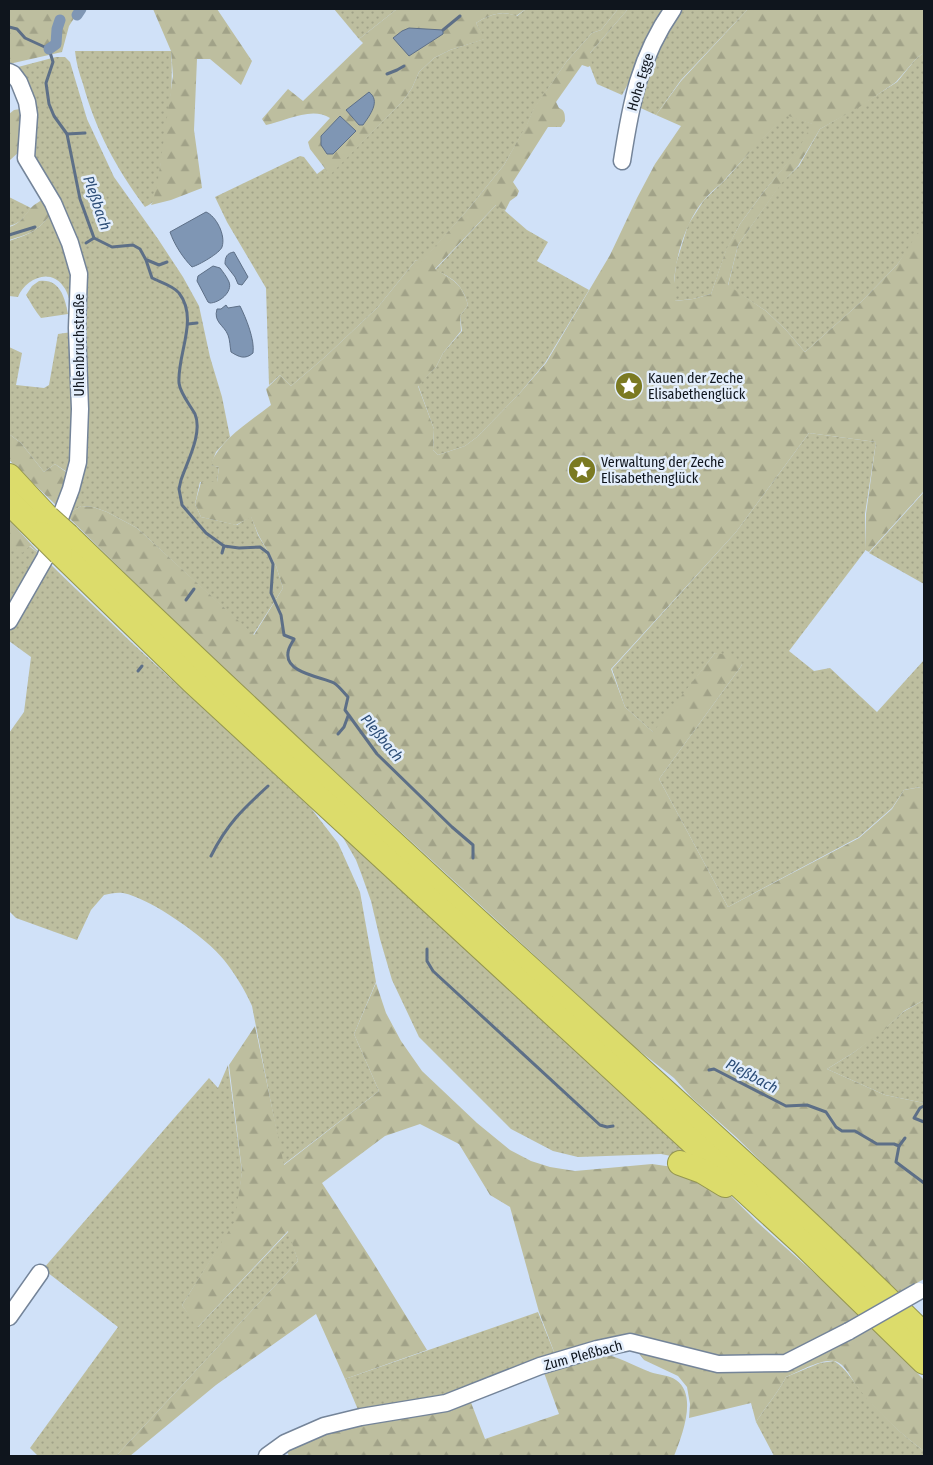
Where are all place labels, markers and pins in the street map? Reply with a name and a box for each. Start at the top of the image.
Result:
place label: Kauen der Zeche Elisabethenglück [648,370,746,403]
place icon: Kauen der Zeche Elisabethenglück [614,371,644,401]
place label: Verwaltung der Zeche Elisabethenglück [601,454,724,487]
place icon: Verwaltung der Zeche Elisabethenglück [567,455,597,485]

